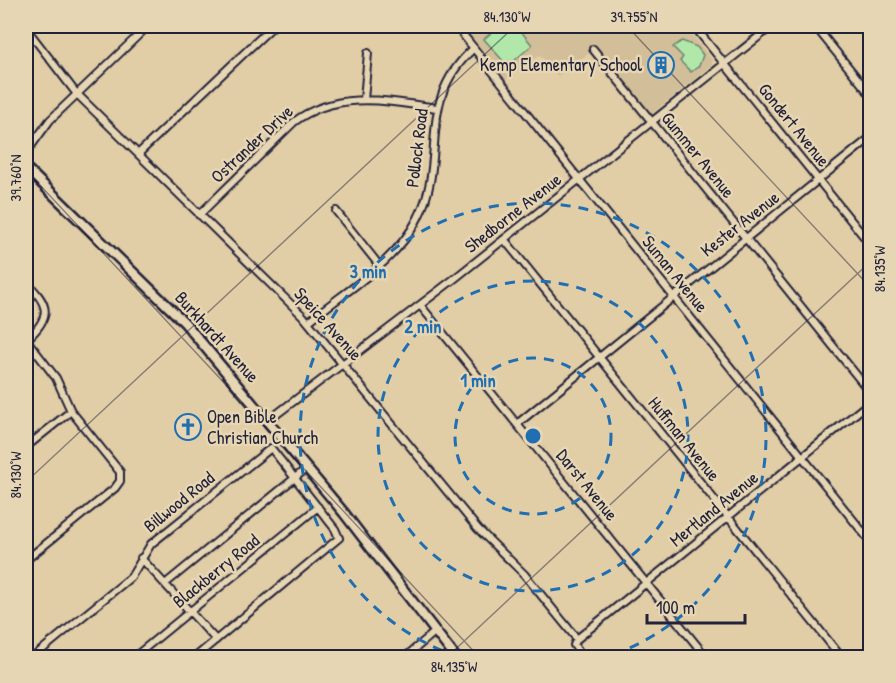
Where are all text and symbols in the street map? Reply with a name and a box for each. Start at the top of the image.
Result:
text: 84.130°W [484,6,531,27]
text: 39.755°N [610,6,658,27]
building icon: Kemp Elementary School [646,50,676,80]
place label: Kemp Elementary School [480,52,642,77]
street label: Gondert Avenue [753,78,836,172]
street label: Ostrander Drive [205,99,298,188]
street label: Gummer Avenue [656,106,741,203]
street label: Pollock Road [399,107,434,189]
text: 39.760°N [5,154,26,202]
street label: Shedborne Avenue [459,167,566,258]
street label: Kester Avenue [695,185,784,262]
street label: Suman Avenue [637,230,714,318]
text: 84.135°W [869,245,890,292]
text: 3 min [350,259,386,284]
street label: Speice Avenue [289,281,368,366]
street label: Burkhardt Avenue [170,285,265,388]
text: 2 min [405,314,441,339]
text: 1 min [460,368,496,393]
street label: Huffman Avenue [642,391,726,486]
place label: Open Bible Christian Church [207,404,318,450]
church icon: Open Bible Christian Church [173,412,203,442]
centre of rings [523,426,543,446]
street label: Darst Avenue [551,444,624,526]
text: 84.130°W [5,451,26,498]
street label: Billwood Road [138,465,219,538]
street label: Mertland Avenue [664,465,763,552]
street label: Blackberry Road [167,528,264,613]
scale bar [647,587,744,625]
text: 100 m [656,595,695,620]
text: 84.135°W [431,656,478,677]

